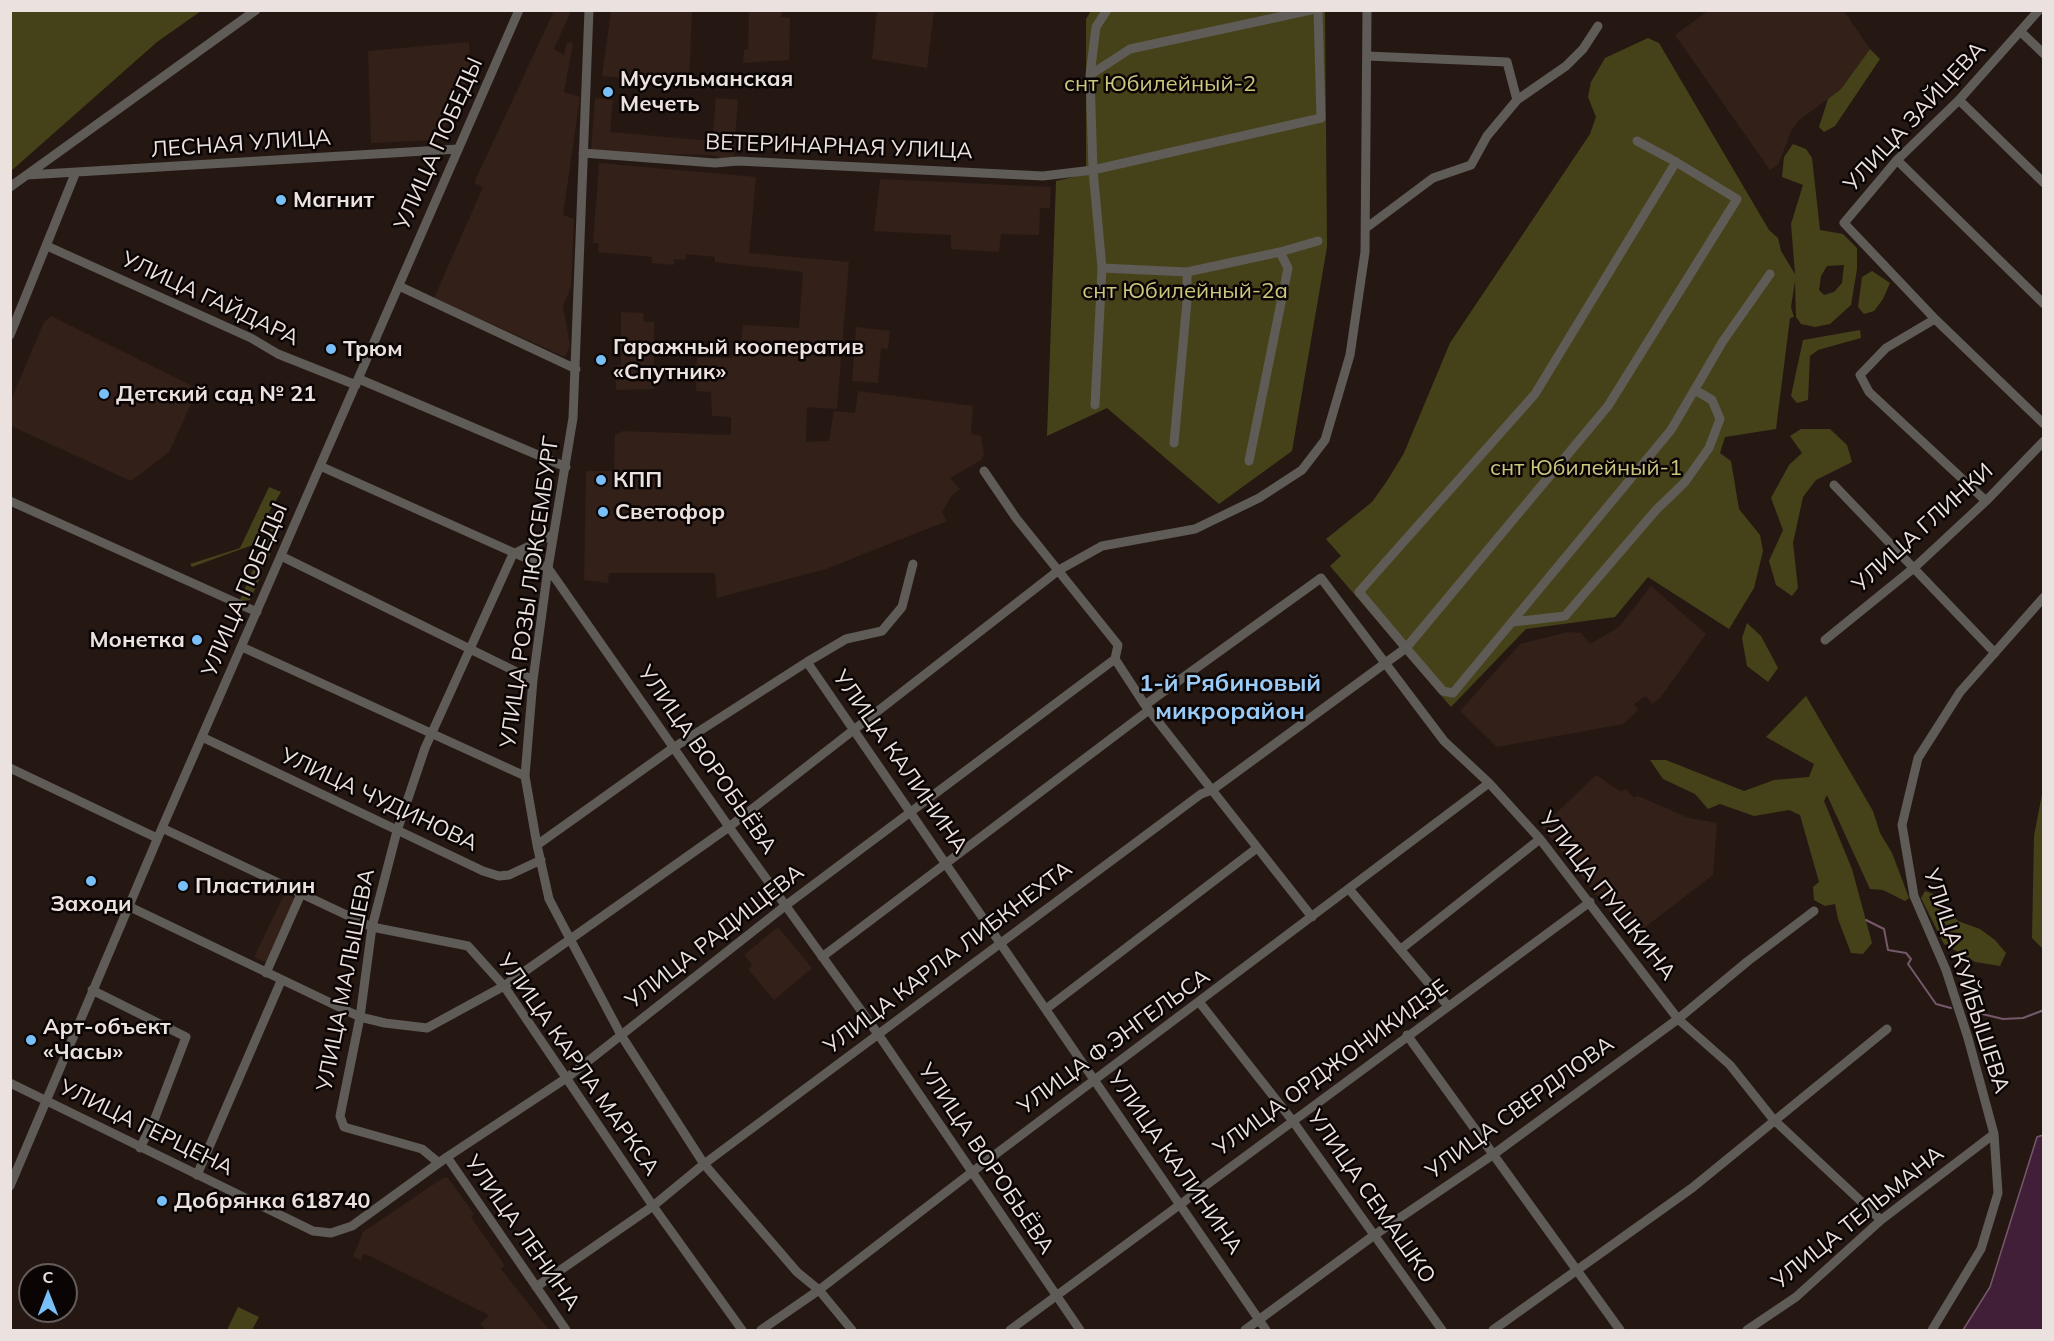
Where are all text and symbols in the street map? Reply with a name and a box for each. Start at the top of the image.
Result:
street label: УЛИЦА ЗАЙЦЕВА [1839,36,1991,198]
street label: УЛИЦА ПОБЕДЫ [389,54,489,234]
place label: Мусульманская Мечеть [620,66,793,118]
park label: снт Юбилейный-2 [1064,71,1256,97]
marker: Мусульманская Мечеть [601,85,615,99]
street label: ЛЕСНАЯ УЛИЦА [150,125,332,163]
street label: ВЕТЕРИНАРНАЯ УЛИЦА [705,129,973,165]
place label: Магнит [293,187,374,213]
marker: Магнит [274,193,288,207]
street label: УЛИЦА ГАЙДАРА [117,246,303,352]
park label: снт Юбилейный-2а [1082,278,1288,304]
place label: Гаражный кооператив «Спутник» [613,334,864,386]
place label: Трюм [343,336,403,362]
marker: Трюм [324,342,338,356]
marker: Гаражный кооператив «Спутник» [594,353,608,367]
place label: Детский сад № 21 [116,381,316,407]
marker: Детский сад № 21 [97,387,111,401]
street label: УЛИЦА РОЗЫ ЛЮКСЕМБУРГ [495,434,565,750]
park label: снт Юбилейный-1 [1490,455,1682,481]
street label: УЛИЦА ГЛИНКИ [1847,458,1999,598]
place label: КПП [613,467,662,493]
marker: КПП [594,473,608,487]
street label: УЛИЦА ПОБЕДЫ [197,499,293,681]
place label: Светофор [615,499,725,525]
marker: Светофор [596,505,610,519]
place label: Монетка [89,627,185,653]
marker: Монетка [190,633,204,647]
street label: УЛИЦА ВОРОБЬЁВА [632,661,782,859]
street label: УЛИЦА КАЛИНИНА [827,665,973,859]
district label: 1-й Рябиновый микрорайон [1139,670,1321,726]
street label: УЛИЦА ЧУДИНОВА [276,743,482,857]
street label: УЛИЦА ПУШКИНА [1533,807,1681,985]
street label: УЛИЦА КАРЛА ЛИБКНЕХТА [819,856,1077,1060]
street label: УЛИЦА РАДИЩЕВА [621,859,809,1015]
street label: УЛИЦА КУЙБЫШЕВА [1917,865,2015,1097]
street label: УЛИЦА МАЛЫШЕВА [311,867,381,1093]
place label: Пластилин [195,873,315,899]
marker: Заходи [84,874,98,888]
marker: Пластилин [176,879,190,893]
place label: Заходи [50,891,132,917]
street label: УЛИЦА КАРЛА МАРКСА [491,949,665,1181]
street label: УЛИЦА Ф.ЭНГЕЛЬСА [1013,963,1215,1121]
street label: УЛИЦА ОРДЖОНИКИДЗЕ [1209,974,1453,1162]
place label: Арт-объект «Часы» [43,1014,171,1066]
street label: УЛИЦА СВЕРДЛОВА [1421,1031,1619,1185]
marker: Арт-объект «Часы» [24,1033,38,1047]
street label: УЛИЦА ВОРОБЬЁВА [912,1059,1060,1259]
street label: УЛИЦА КАЛИНИНА [1102,1066,1248,1260]
street label: УЛИЦА ГЕРЦЕНА [55,1074,237,1182]
street label: УЛИЦА СЕМАШКО [1301,1105,1441,1289]
street label: УЛИЦА ТЕЛЬМАНА [1767,1141,1949,1295]
street label: УЛИЦА ЛЕНИНА [459,1150,585,1316]
place label: Добрянка 618740 [174,1188,371,1214]
marker: Добрянка 618740 [155,1194,169,1208]
north arrow [18,1263,78,1323]
text: С [43,1267,53,1287]

